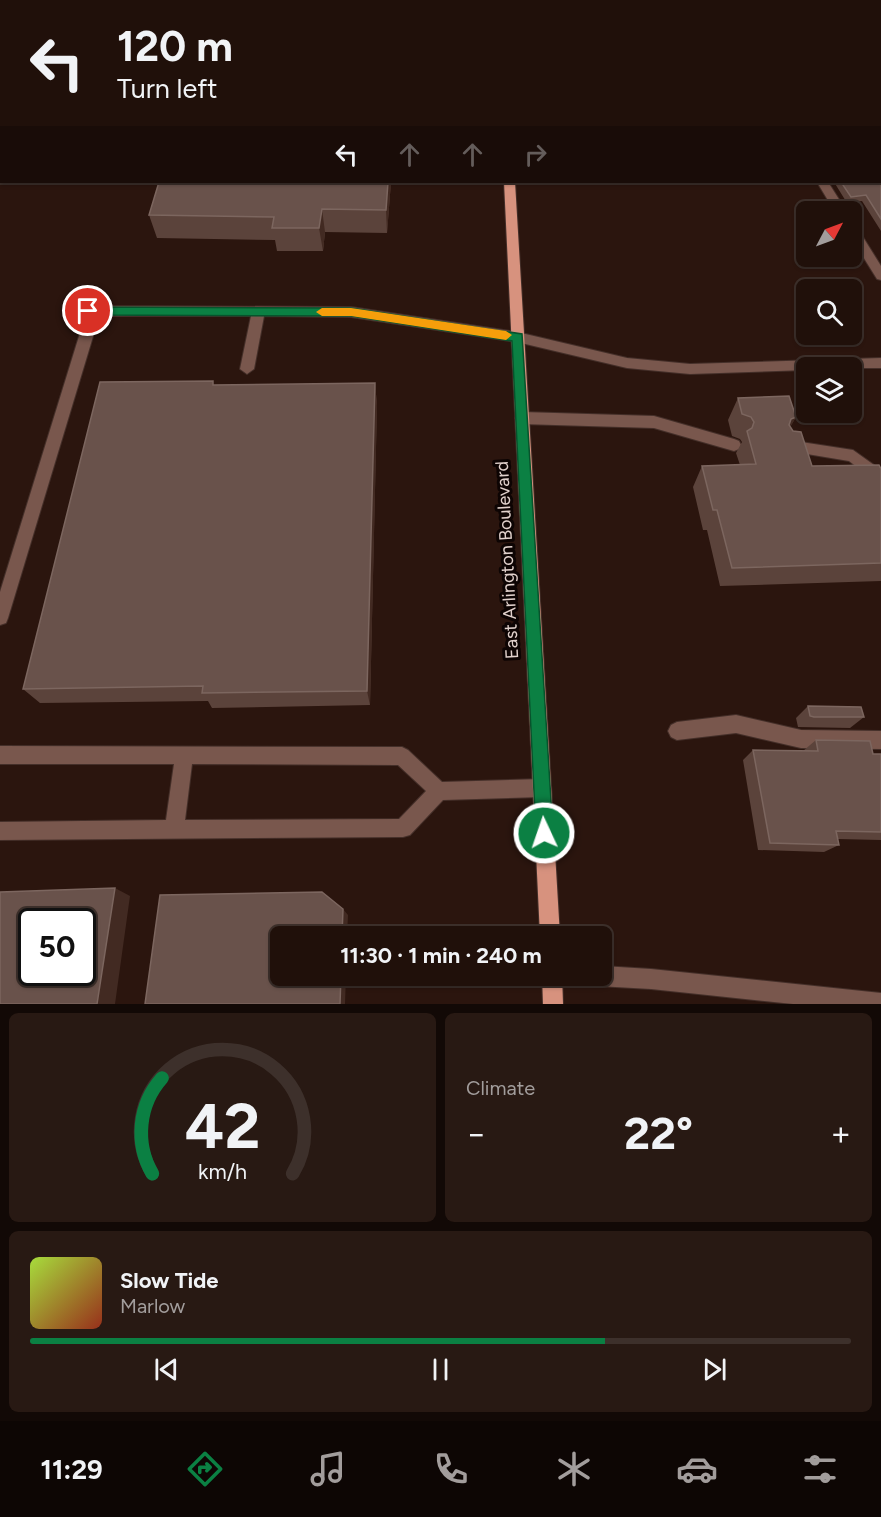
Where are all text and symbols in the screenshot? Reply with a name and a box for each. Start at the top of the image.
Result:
text: 120 m [117,21,233,72]
icon: left [18,24,96,102]
text: Turn left [117,72,217,105]
icon: left [330,138,363,171]
icon: ahead [393,138,426,171]
icon: ahead [456,138,489,171]
icon: right [519,138,552,171]
north arrow [796,201,862,267]
map controls [796,201,862,423]
button: search [796,279,862,345]
pin [62,285,113,336]
icon: arrive [71,294,104,327]
button: layers [796,357,862,423]
street label: East Arlington Boulevard [491,460,523,660]
position arrow [512,801,576,865]
speed limit sign: 50 [18,908,96,986]
text: 11:30 · 1 min · 240 m [340,942,542,969]
text: Climate [466,1076,535,1100]
text: 42 [185,1089,260,1164]
text: 22° [624,1106,693,1160]
text: − [466,1114,487,1153]
text: + [830,1114,851,1153]
text: km/h [198,1160,247,1185]
text: Slow Tide [120,1267,219,1294]
text: Marlow [120,1294,185,1318]
icon: previous [150,1353,183,1386]
icon: pause [424,1353,457,1386]
icon: next [698,1353,731,1386]
icon: directions [184,1448,226,1490]
icon: music [307,1448,349,1490]
icon: phone [430,1448,472,1490]
icon: climate [553,1448,595,1490]
icon: car [676,1448,718,1490]
icon: filters [799,1448,841,1490]
text: 11:29 [40,1453,103,1486]

